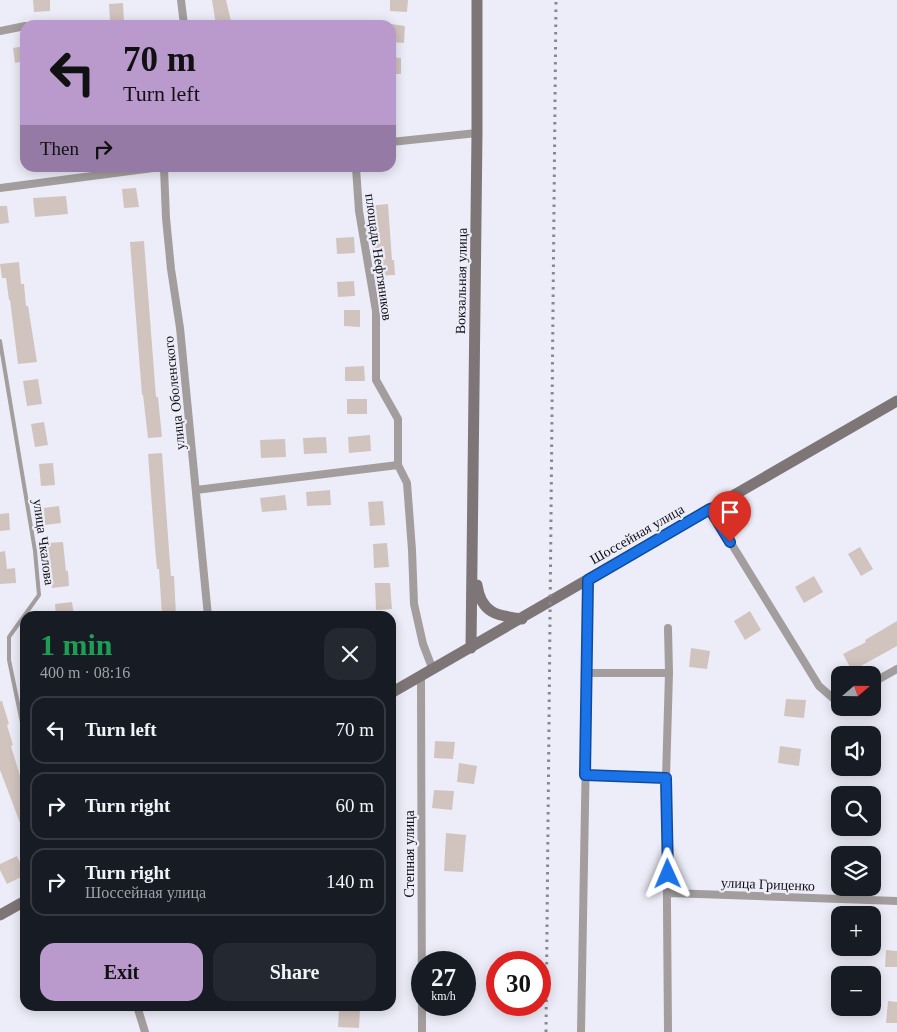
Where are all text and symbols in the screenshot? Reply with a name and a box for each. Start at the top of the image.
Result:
icon: left [40,40,105,105]
text: 70 m [123,40,196,79]
text: Turn left [123,81,200,106]
icon: right [89,135,117,163]
text: Then [40,138,79,159]
street label: площадь Нефтяников [362,193,395,322]
street label: Вокзальная улица [453,227,470,334]
street label: улица Оболенского [161,335,188,451]
pin [709,491,751,542]
street label: улица Чкалова [30,498,57,587]
icon: arrive [716,498,744,526]
street label: Шоссейная улица [588,501,688,567]
text: 1 min [40,628,113,661]
button: close [324,628,376,680]
text: 400 m · 08:16 [40,664,130,681]
north arrow [831,666,881,716]
map controls [831,666,881,1016]
icon: left [42,716,70,744]
text: Turn left [85,719,157,740]
text: 70 m [335,719,374,740]
button: sound [831,726,881,776]
button: search [831,786,881,836]
icon: right [42,792,70,820]
text: Turn right [85,795,170,816]
text: 60 m [335,795,374,816]
street label: Степная улица [402,810,417,898]
button: layers [831,846,881,896]
position arrow [641,847,693,899]
text: Turn right [85,862,170,883]
icon: right [42,868,70,896]
text: 140 m [326,871,374,892]
street label: улица Гриценко [721,875,815,894]
text: Шоссейная улица [85,884,206,901]
button: + [831,906,881,956]
button: Exit [40,943,203,1001]
button: Share [213,943,376,1001]
speed limit sign: 30 [486,951,551,1016]
text: 27 [431,964,456,991]
button: − [831,966,881,1016]
text: km/h [431,989,456,1003]

